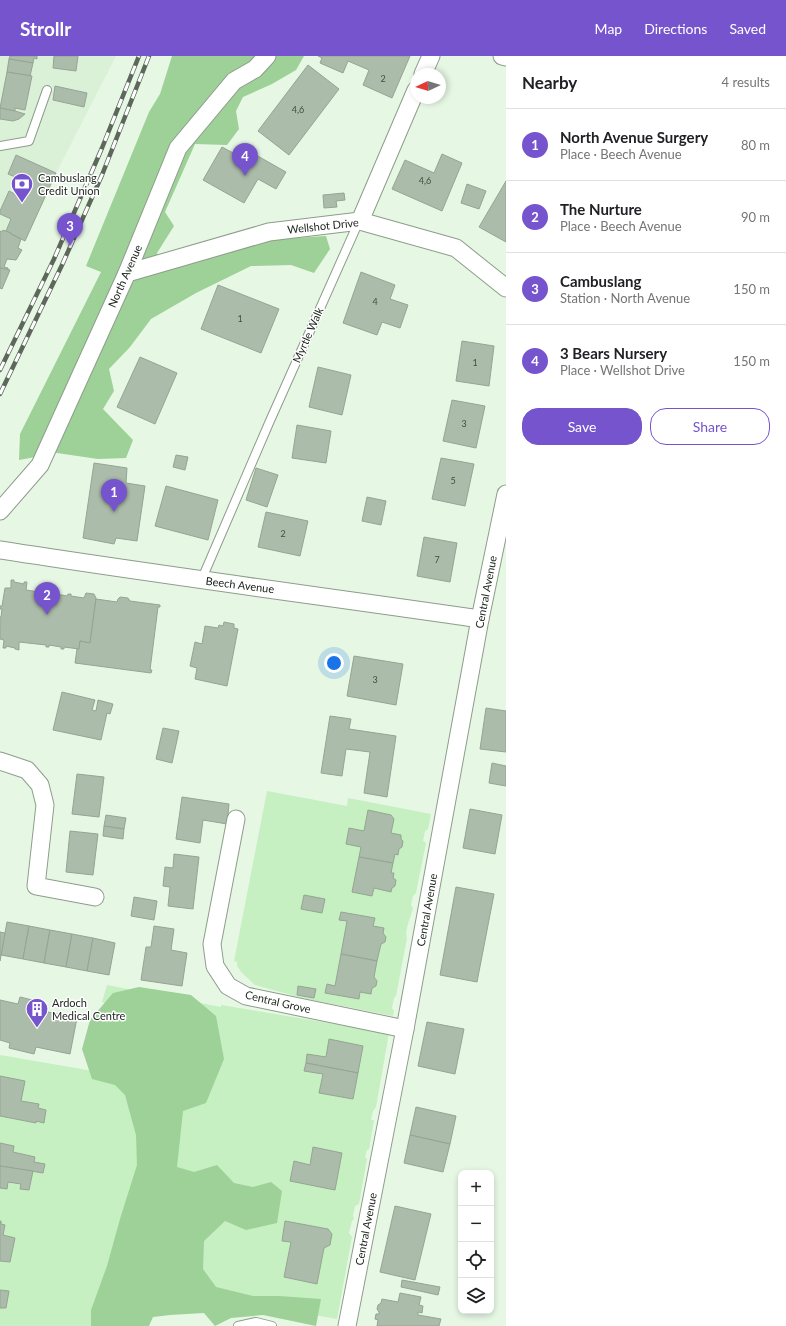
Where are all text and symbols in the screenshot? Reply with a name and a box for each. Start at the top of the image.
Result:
text: Strollr [20,17,71,40]
text: Map [595,20,622,37]
text: Directions [644,20,707,37]
text: Saved [729,20,766,37]
north arrow [410,68,446,104]
text: Nearby [522,72,577,93]
house number: 2 [380,73,386,84]
text: 4 results [722,74,770,90]
house number: 4,6 [292,104,304,115]
text: North Avenue Surgery [560,128,708,146]
text: 1 [531,137,539,153]
text: 80 m [741,137,770,153]
pin: 4 [232,143,258,176]
text: Place · Beech Avenue [560,146,682,162]
bank icon: Cambuslang Credit Union [9,171,35,204]
place label: Cambuslang Credit Union [38,171,100,197]
house number: 4,6 [419,175,431,186]
text: The Nurture [560,200,642,218]
text: 2 [531,209,539,225]
text: 90 m [741,209,770,225]
pin: 3 [57,213,83,246]
street label: Wellshot Drive [287,215,360,236]
text: Place · Beech Avenue [560,218,682,234]
street label: North Avenue [105,242,144,309]
text: Cambuslang [560,272,641,290]
text: 3 [531,281,539,297]
text: 150 m [733,281,770,297]
text: Station · North Avenue [560,290,690,306]
house number: 4 [372,296,378,307]
street label: Myrtle Walk [290,305,326,364]
house number: 1 [237,313,243,324]
text: 3 Bears Nursery [560,344,667,362]
text: 4 [531,353,539,369]
text: 150 m [733,353,770,369]
house number: 1 [472,357,478,368]
text: Place · Wellshot Drive [560,362,685,378]
button: Save [522,408,642,445]
button: Share [650,408,770,445]
house number: 3 [461,418,467,429]
house number: 5 [450,475,456,486]
pin: 1 [101,479,127,512]
house number: 2 [280,528,286,539]
house number: 7 [434,554,440,565]
street label: Central Avenue [472,554,499,629]
street label: Beech Avenue [205,574,275,595]
pin: 2 [34,582,60,615]
your location [324,653,344,673]
house number: 3 [372,674,378,685]
street label: Central Avenue [414,872,439,947]
street label: Central Grove [244,988,312,1015]
building icon: Ardoch Medical Centre [24,996,50,1029]
place label: Ardoch Medical Centre [52,996,126,1022]
map controls [458,1170,494,1314]
button: + [458,1170,494,1206]
street label: Central Avenue [352,1191,379,1266]
button: − [458,1206,494,1242]
button: locate [458,1242,494,1278]
button: layers [458,1278,494,1314]

